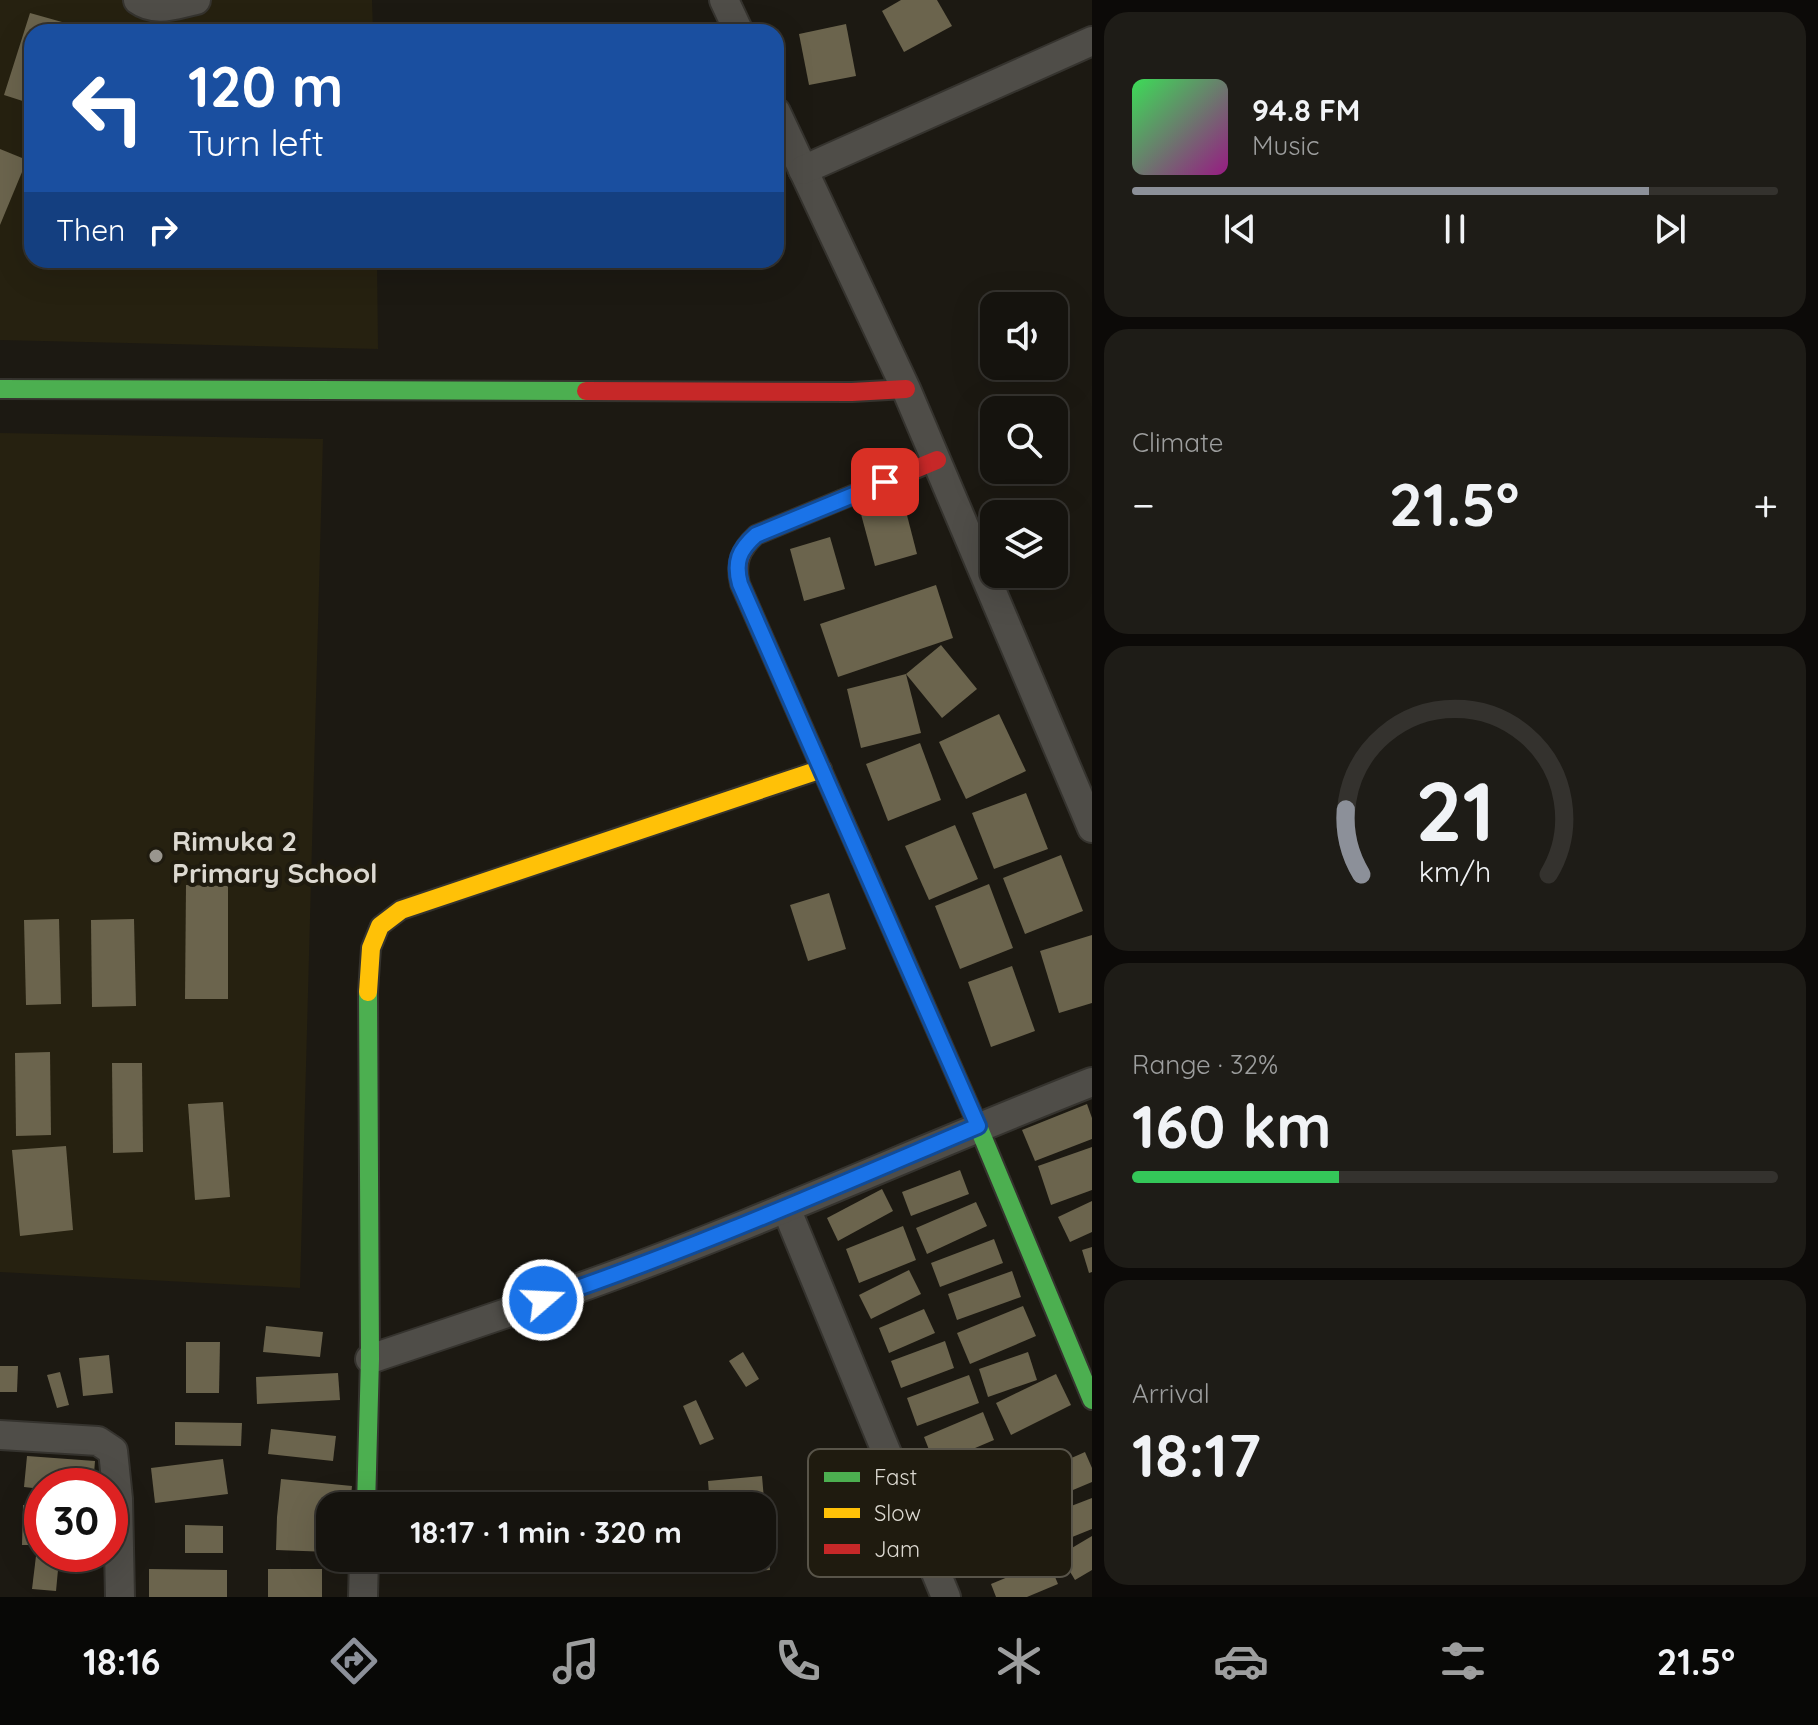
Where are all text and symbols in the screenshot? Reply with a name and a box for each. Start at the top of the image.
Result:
text: 120 m [188,51,343,121]
icon: left [56,56,160,160]
text: 94.8 FM [1252,91,1360,129]
text: Turn left [188,120,324,165]
text: Music [1252,129,1320,162]
icon: previous [1218,207,1262,251]
icon: pause [1433,207,1477,251]
icon: next [1648,207,1692,251]
icon: right [141,208,185,252]
text: Then [56,211,125,249]
map controls [980,292,1068,588]
button: sound [980,292,1068,380]
button: search [980,396,1068,484]
text: Climate [1132,426,1223,459]
pin [851,448,919,516]
icon: arrive [863,460,907,504]
text: 21.5° [1389,466,1519,541]
text: − [1132,477,1155,532]
text: + [1753,477,1778,532]
button: layers [980,500,1068,588]
text: 21 [1415,757,1495,861]
place label: Rimuka 2 Primary School [172,823,378,890]
marker: Rimuka 2 Primary School [147,847,165,865]
text: km/h [1419,853,1491,889]
text: Range · 32% [1132,1048,1278,1081]
text: 160 km [1132,1088,1332,1163]
position arrow [501,1258,585,1342]
text: Arrival [1132,1377,1210,1410]
text: 18:17 [1132,1417,1261,1492]
legend [808,1449,1072,1577]
text: Fast [874,1463,917,1491]
speed limit sign: 30 [24,1468,128,1572]
text: Slow [874,1499,921,1527]
text: 18:17 · 1 min · 320 m [410,1513,682,1551]
text: Jam [874,1535,920,1563]
icon: directions [326,1633,382,1689]
icon: music [548,1633,604,1689]
icon: phone [770,1633,826,1689]
icon: climate [991,1633,1047,1689]
icon: car [1213,1633,1269,1689]
icon: filters [1435,1633,1491,1689]
text: 18:16 [83,1639,160,1684]
text: 21.5° [1657,1639,1735,1684]

